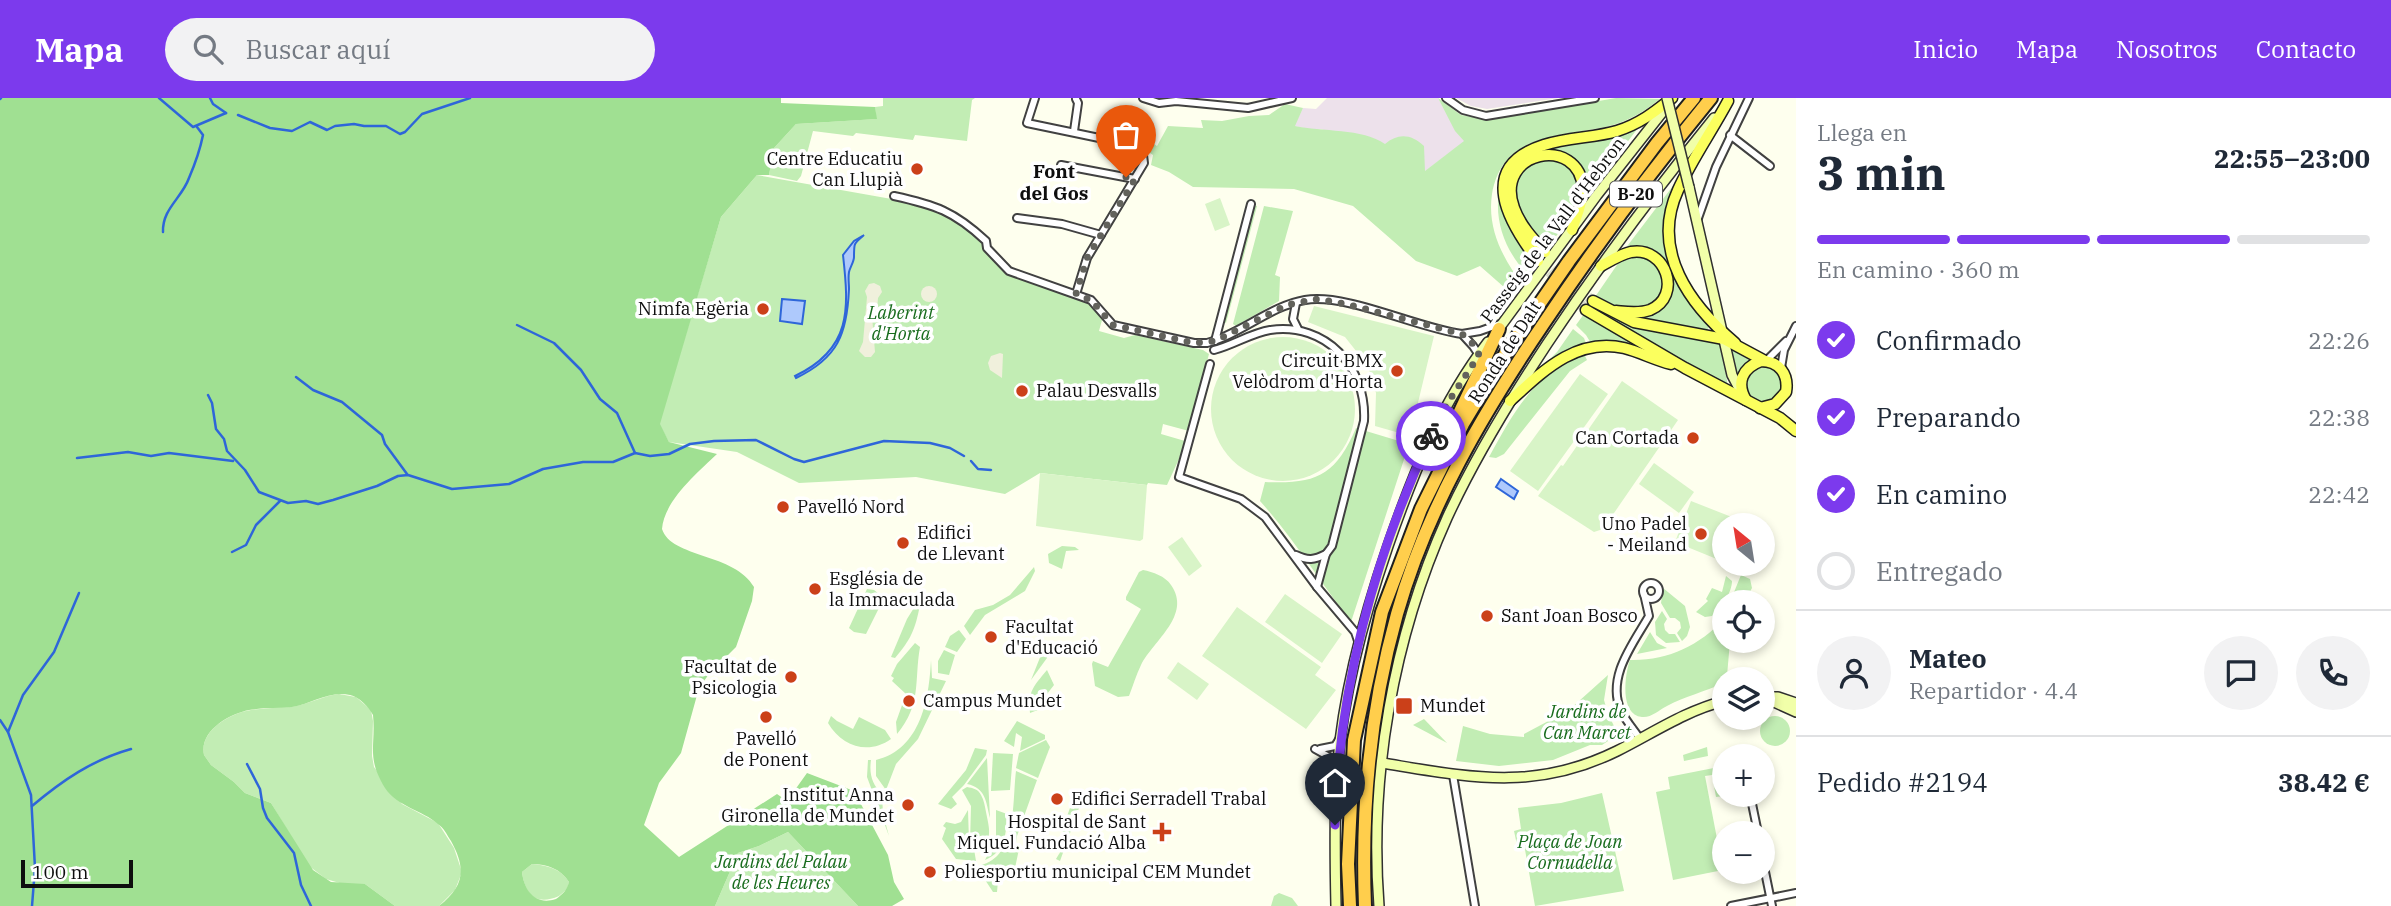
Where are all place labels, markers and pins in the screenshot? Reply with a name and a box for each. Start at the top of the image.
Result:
pin [1096,105,1156,177]
place label: Centre Educatiu Can Llupià [767,147,903,191]
marker: Centre Educatiu Can Llupià [909,161,925,177]
place label: Nimfa Egèria [638,297,749,320]
marker: Nimfa Egèria [755,301,771,317]
place label: Circuit BMX Velòdrom d'Horta [1232,349,1383,393]
marker: Circuit BMX Velòdrom d'Horta [1389,363,1405,379]
place label: Palau Desvalls [1036,379,1157,402]
marker: Palau Desvalls [1014,383,1030,399]
place label: Can Cortada [1575,426,1679,449]
marker: Can Cortada [1685,430,1701,446]
place label: Pavelló Nord [797,495,905,518]
marker: Pavelló Nord [775,499,791,515]
place label: Uno Padel - Meiland [1601,512,1687,556]
place label: Edifici de Llevant [917,521,1005,565]
marker: Uno Padel - Meiland [1693,526,1709,542]
marker: Edifici de Llevant [895,535,911,551]
place label: Església de la Immaculada [829,567,955,611]
marker: Església de la Immaculada [807,581,823,597]
place label: Sant Joan Bosco [1501,604,1638,627]
marker: Sant Joan Bosco [1479,608,1495,624]
place label: Facultat d'Educació [1005,615,1098,659]
marker: Facultat d'Educació [983,629,999,645]
place label: Facultat de Psicologia [684,655,777,699]
marker: Facultat de Psicologia [783,669,799,685]
place label: Campus Mundet [923,689,1062,712]
marker: Campus Mundet [901,693,917,709]
place label: Mundet [1420,694,1485,717]
marker: Mundet [1394,696,1414,716]
marker: Pavelló de Ponent [758,709,774,725]
place label: Pavelló de Ponent [724,727,808,771]
pin [1305,753,1365,825]
place label: Institut Anna Gironella de Mundet [721,783,894,827]
place label: Edifici Serradell Trabal [1071,787,1266,810]
marker: Edifici Serradell Trabal [1049,791,1065,807]
marker: Institut Anna Gironella de Mundet [900,797,916,813]
place label: Hospital de Sant Miquel. Fundació Alba [957,810,1146,854]
marker: Hospital de Sant Miquel. Fundació Alba [1152,822,1172,842]
place label: Poliesportiu municipal CEM Mundet [944,860,1251,883]
marker: Poliesportiu municipal CEM Mundet [922,864,938,880]

